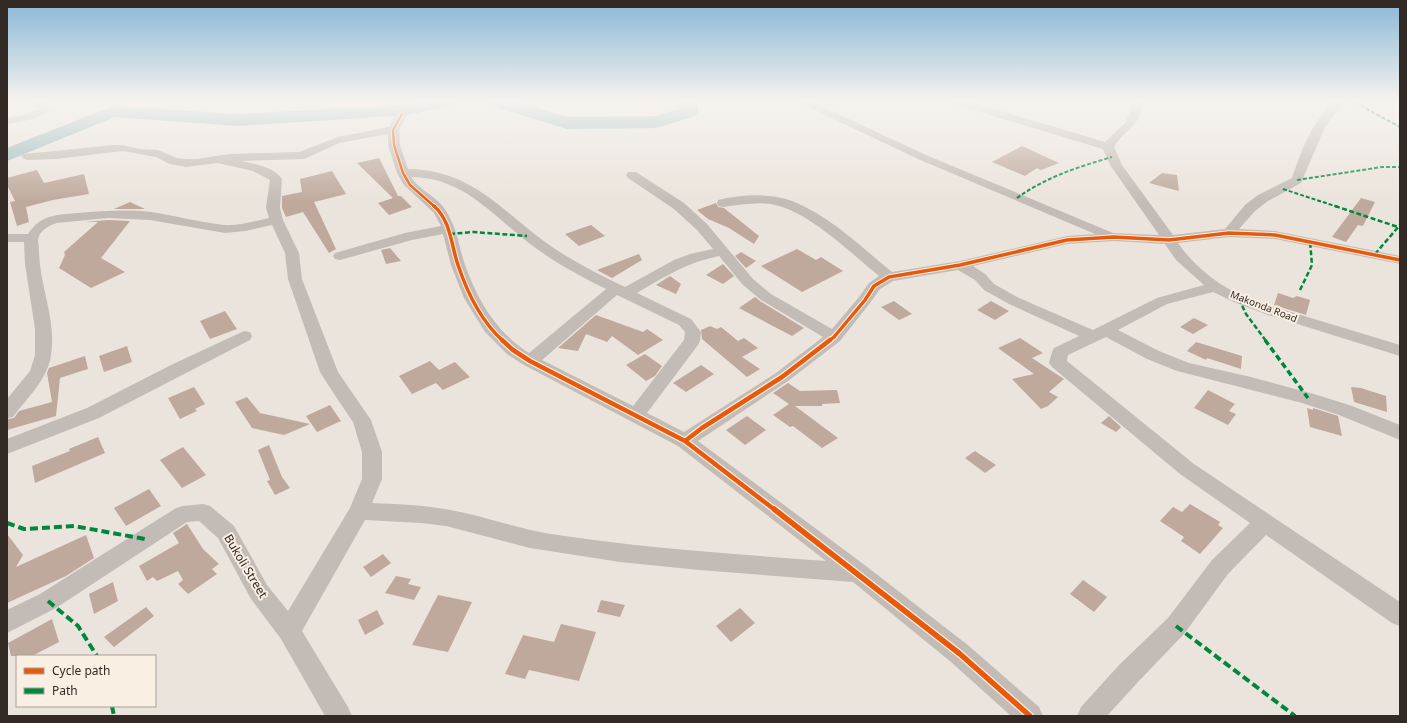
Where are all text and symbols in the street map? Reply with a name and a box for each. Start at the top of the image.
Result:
street label: Makonda Road [1229,287,1299,325]
street label: Bukoli Street [220,531,272,602]
legend [16,655,156,707]
text: Cycle path [52,662,110,679]
text: Path [52,682,78,699]

